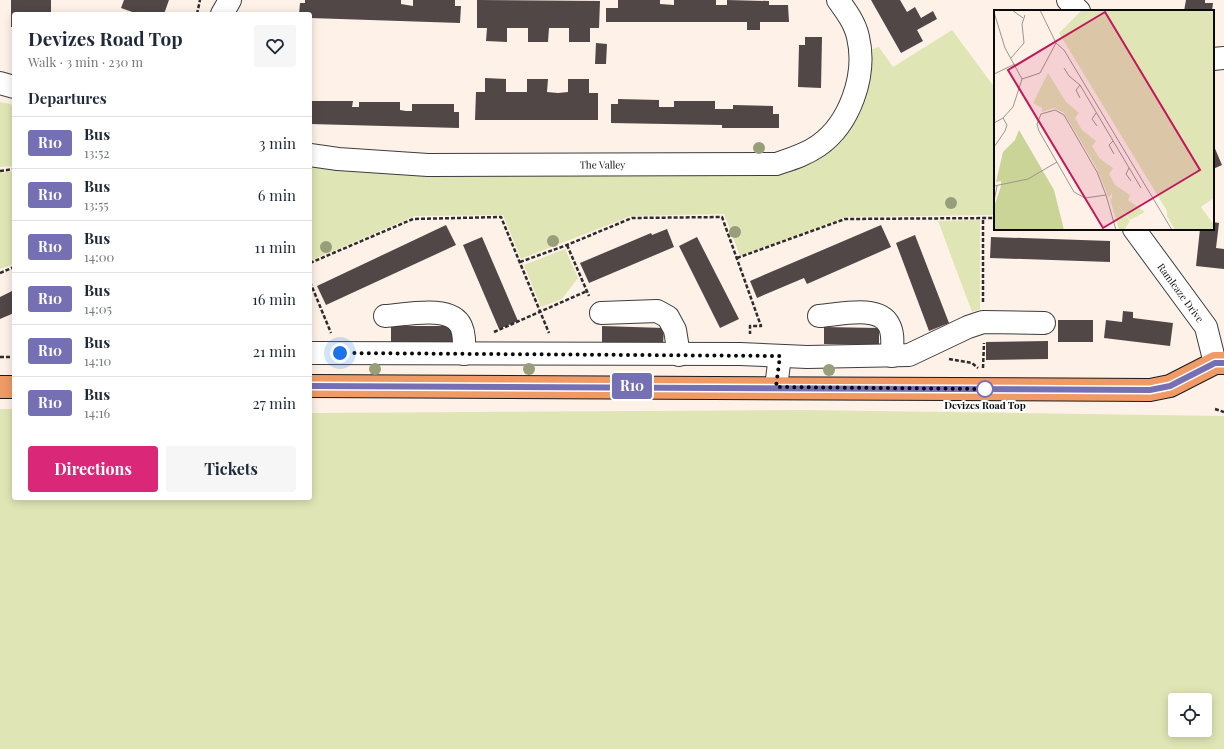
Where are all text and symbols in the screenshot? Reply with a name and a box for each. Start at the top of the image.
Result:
inset map [994,10,1214,230]
text: Devizes Road Top [28,25,183,51]
button: heart [254,25,296,67]
text: Walk · 3 min · 230 m [28,53,143,70]
text: Departures [28,88,107,108]
text: Bus [84,124,110,144]
text: R10 [38,133,62,152]
text: 3 min [259,133,296,153]
text: 13:52 [84,144,110,161]
street label: The Valley [580,157,625,172]
text: Bus [84,176,110,196]
text: R10 [38,185,62,204]
text: 6 min [258,185,296,205]
text: 13:55 [84,196,109,213]
text: Bus [84,228,110,248]
text: R10 [38,237,62,256]
text: 11 min [254,237,296,257]
text: 14:00 [84,248,114,265]
street label: Ramleaze Drive [1154,260,1207,325]
text: Bus [84,280,110,300]
text: R10 [38,289,62,308]
text: 16 min [252,289,296,309]
text: 14:05 [84,300,112,317]
text: Bus [84,332,110,352]
text: R10 [38,341,62,360]
text: 21 min [253,341,296,361]
your location [330,343,350,363]
text: 14:10 [84,352,111,369]
line badge: R10 [609,373,655,399]
text: R10 [620,376,644,395]
marker: Devizes Road Top [976,380,994,398]
text: Bus [84,384,110,404]
text: R10 [38,393,62,412]
text: 27 min [252,393,296,413]
place label: Devizes Road Top [944,398,1026,412]
text: 14:16 [84,404,110,421]
button: Directions [28,446,158,492]
button: Tickets [166,446,296,492]
map controls [1168,693,1212,737]
button: locate [1168,693,1212,737]

